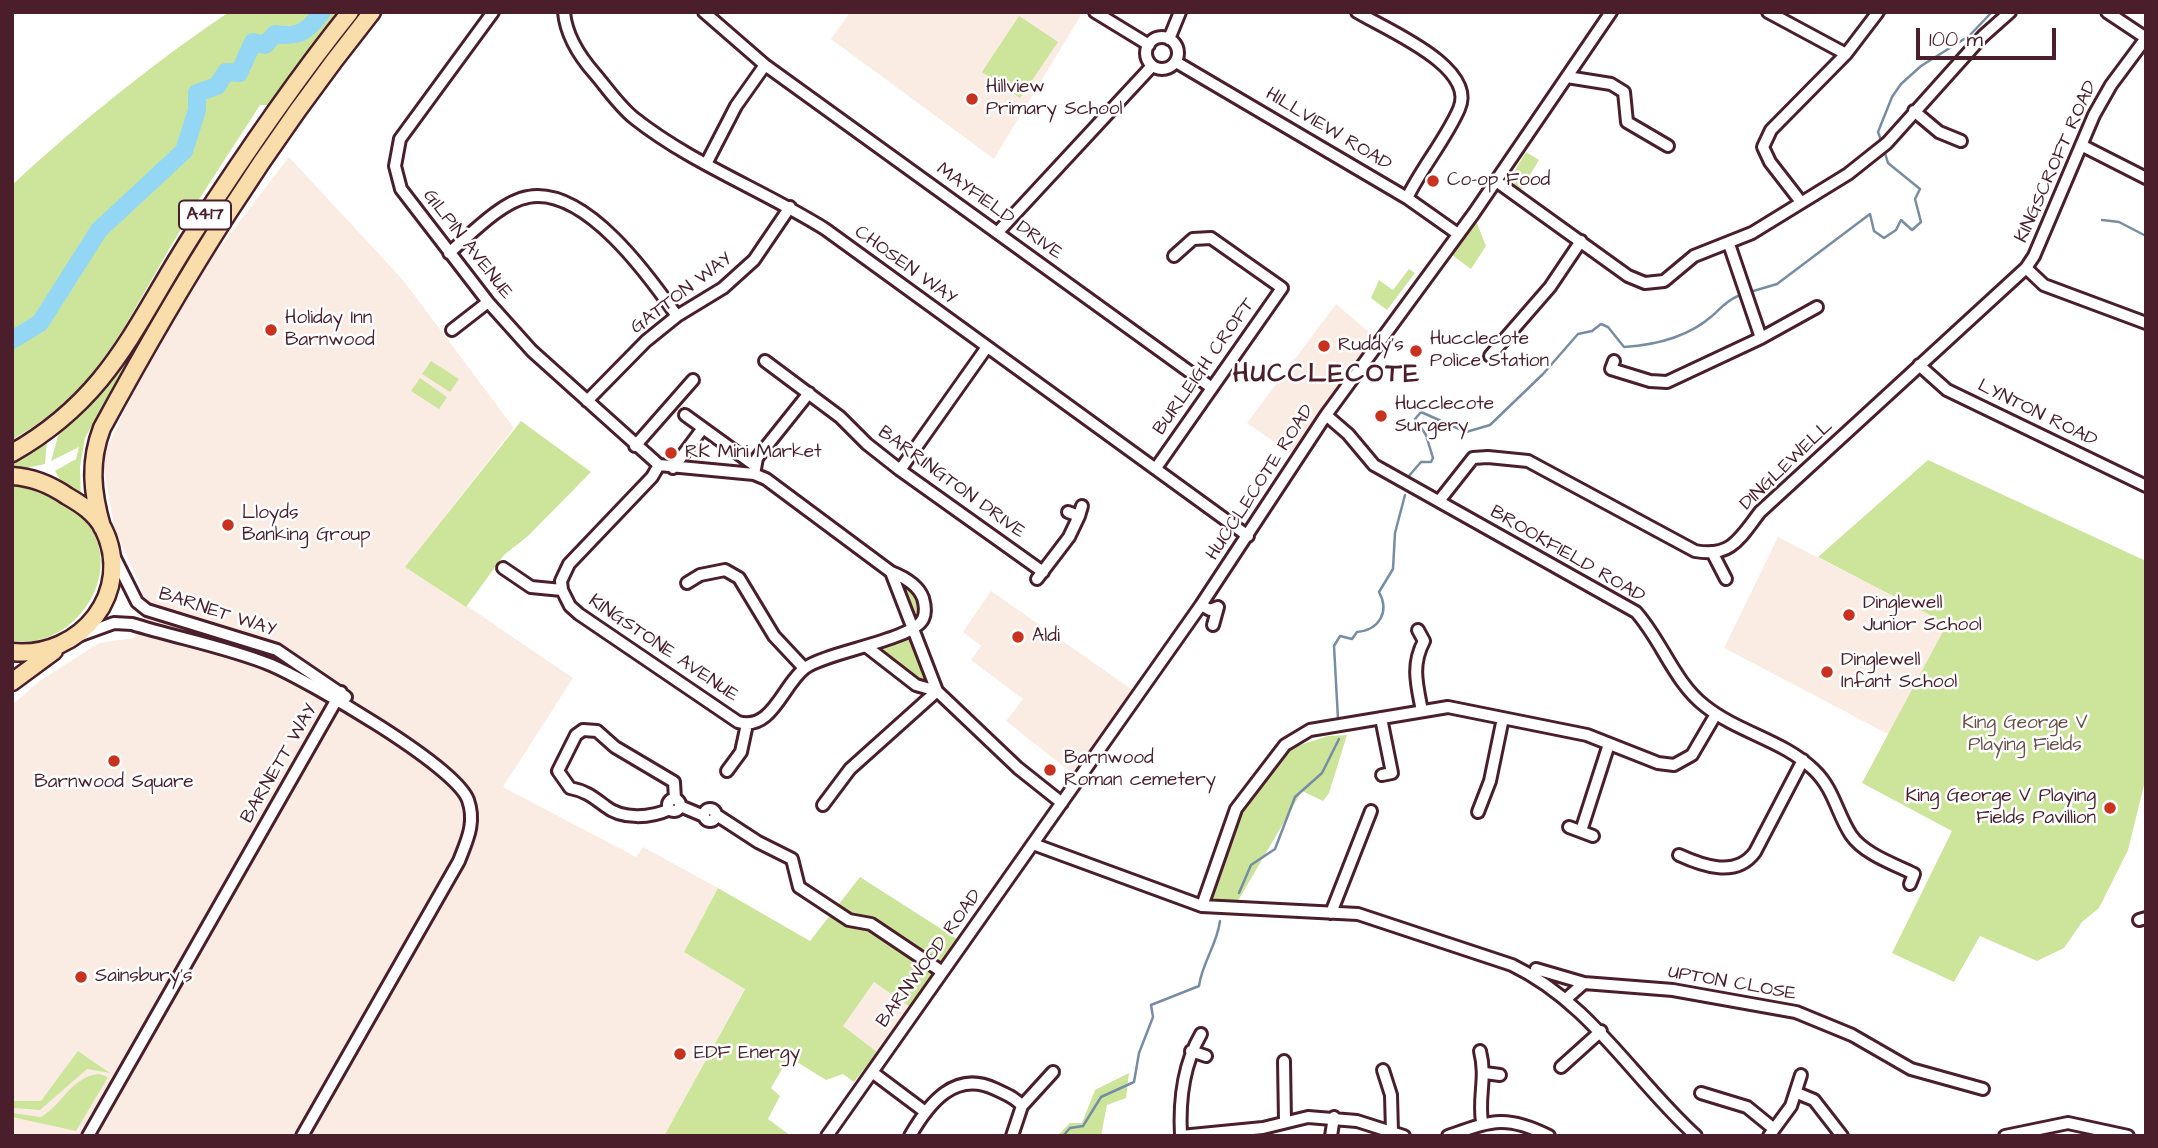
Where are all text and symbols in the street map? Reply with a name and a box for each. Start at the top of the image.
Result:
scale bar [1920,14,2060,58]
text: 100 m [1929,25,1983,54]
place label: Hillview Primary School [986,77,1122,121]
street label: KINGSCROFT ROAD [2011,78,2103,246]
street label: HILLVIEW ROAD [1261,83,1395,177]
marker: Hillview Primary School [964,91,980,107]
street label: MAYFIELD DRIVE [932,159,1066,265]
place label: Co-op Food [1447,170,1550,192]
marker: Co-op Food [1425,173,1441,189]
street label: GILPIN AVENUE [417,186,517,304]
road number: A417 [179,200,231,230]
street label: CHOSEN WAY [849,221,961,311]
street label: GATTON WAY [627,248,737,340]
street label: BURLEIGH CROFT [1149,294,1261,440]
place label: Holiday Inn Barnwood [285,308,375,352]
marker: Holiday Inn Barnwood [263,322,279,338]
place label: Hucclecote Police Station [1430,329,1549,373]
place label: Ruddy's [1338,335,1404,357]
marker: Ruddy's [1316,338,1332,354]
marker: Hucclecote Police Station [1408,343,1424,359]
district label: HUCCLECOTE [1234,360,1420,392]
street label: LYNTON ROAD [1974,375,2100,453]
place label: Hucclecote Surgery [1395,394,1494,438]
street label: HUCCLECOTE ROAD [1202,401,1320,565]
marker: Hucclecote Surgery [1373,408,1389,424]
street label: DINGLEWELL [1736,416,1838,516]
street label: BARRINGTON DRIVE [873,422,1029,544]
place label: RK Mini Market [685,442,822,464]
marker: RK Mini Market [663,445,679,461]
street label: BROOKFIELD ROAD [1485,501,1649,609]
place label: Lloyds Banking Group [242,503,371,547]
marker: Lloyds Banking Group [220,517,236,533]
street label: BARNET WAY [155,583,279,643]
street label: KINGSTONE AVENUE [584,590,742,708]
place label: Dinglewell Junior School [1863,593,1982,637]
marker: Dinglewell Junior School [1841,607,1857,623]
place label: Aldi [1032,626,1060,648]
marker: Aldi [1010,629,1026,645]
place label: Dinglewell Infant School [1841,650,1957,694]
marker: Dinglewell Infant School [1819,664,1835,680]
street label: BARNETT WAY [237,700,323,828]
park label: King George V Playing Fields [1962,713,2088,757]
place label: Barnwood Roman cemetery [1064,748,1216,792]
marker: Barnwood Square [106,753,122,769]
marker: Barnwood Roman cemetery [1042,762,1058,778]
place label: Barnwood Square [34,772,194,794]
place label: King George V Playing Fields Pavillion [1906,786,2096,830]
marker: King George V Playing Fields Pavillion [2102,800,2118,816]
street label: BARNWOOD ROAD [872,885,988,1033]
street label: UPTON CLOSE [1666,962,1798,1006]
place label: Sainsbury's [95,966,193,988]
marker: Sainsbury's [73,969,89,985]
place label: EDF Energy [694,1043,800,1065]
marker: EDF Energy [672,1046,688,1062]

